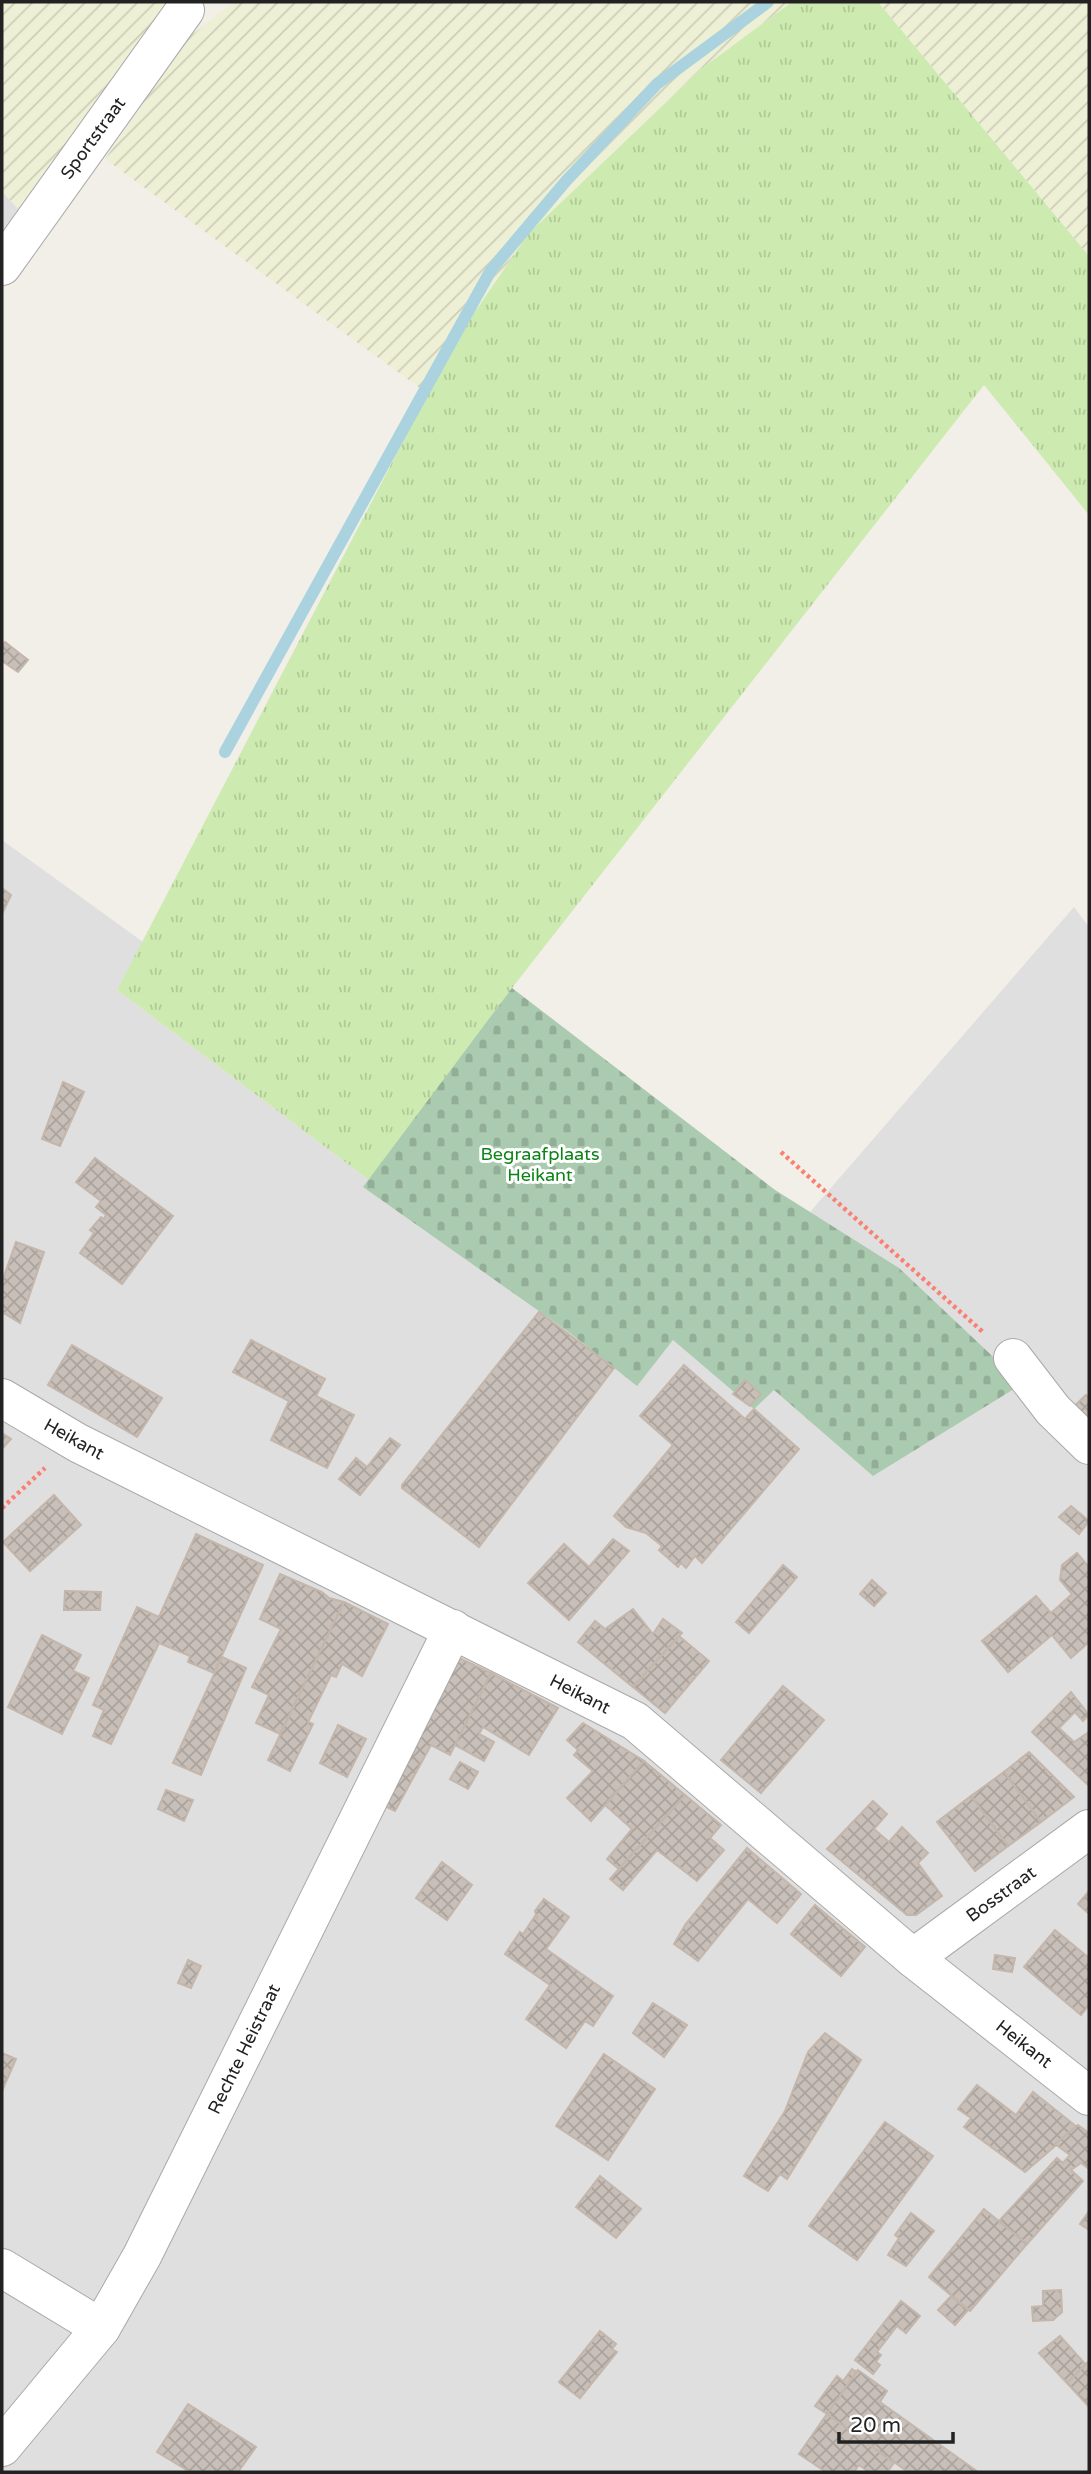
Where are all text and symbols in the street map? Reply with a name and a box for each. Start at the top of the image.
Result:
street label: Sportstraat [56,93,130,183]
park label: Begraafplaats Heikant [480,1143,600,1186]
street label: Heikant [40,1414,108,1465]
street label: Heikant [546,1669,614,1719]
street label: Bosstraat [962,1861,1040,1927]
street label: Rechte Heistraat [203,1980,285,2118]
street label: Heikant [991,2015,1057,2073]
scale bar [839,2400,953,2444]
text: 20 m [850,2413,901,2438]

